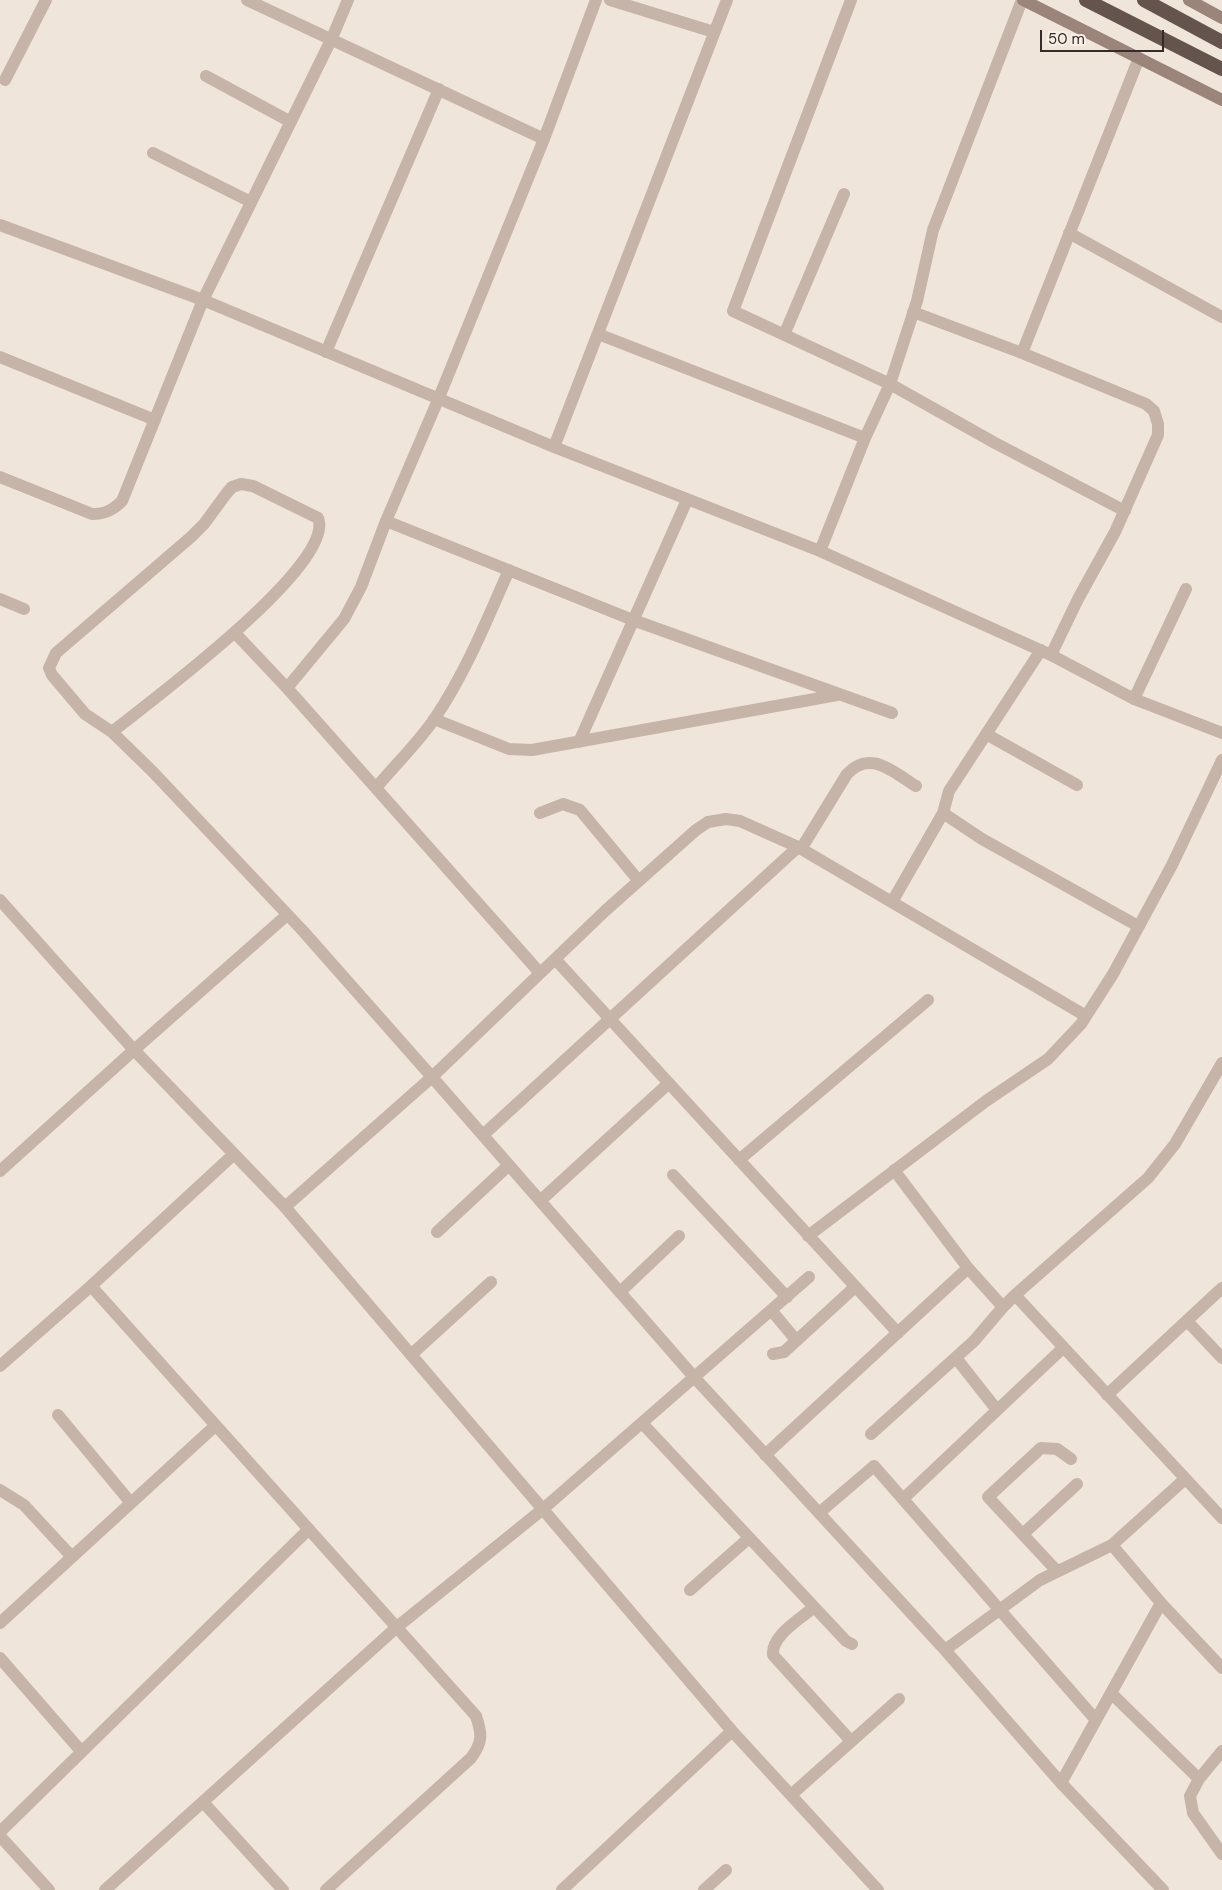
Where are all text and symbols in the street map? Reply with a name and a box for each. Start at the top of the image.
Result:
scale bar [1042,20,1166,52]
text: 50 m [1048,29,1085,49]

